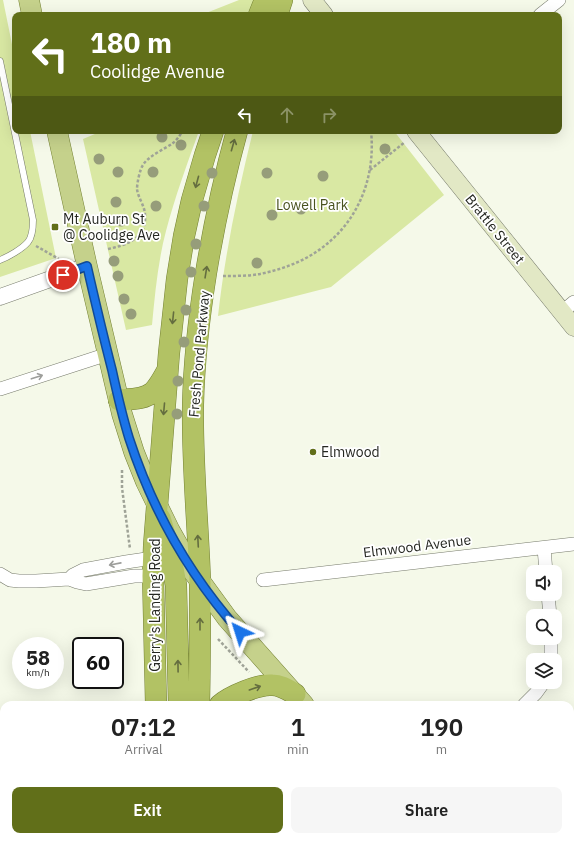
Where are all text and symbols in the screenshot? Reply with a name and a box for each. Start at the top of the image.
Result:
text: 180 m [90,24,172,61]
icon: left [24,28,76,80]
text: Coolidge Avenue [90,60,225,83]
icon: left [234,104,256,126]
icon: ahead [276,104,298,126]
icon: right [318,104,340,126]
one-way arrow [230,139,237,152]
one-way arrow [193,175,200,188]
street label: Brattle Street [461,190,529,268]
park label: Lowell Park [276,196,349,214]
place label: Mt Auburn St @ Coolidge Ave [63,210,160,244]
marker: Mt Auburn St @ Coolidge Ave [50,222,60,232]
pin [46,258,80,292]
icon: arrive [52,264,74,286]
one-way arrow [202,266,210,279]
street label: Fresh Pond Parkway [184,290,214,418]
one-way arrow [169,311,177,324]
one-way arrow [30,373,43,380]
one-way arrow [161,402,168,415]
place label: Elmwood [321,443,380,461]
marker: Elmwood [308,447,318,457]
street label: Elmwood Avenue [362,530,472,562]
one-way arrow [194,535,201,548]
street label: Gerry's Landing Road [146,538,164,672]
one-way arrow [109,561,122,569]
map controls [526,565,562,689]
button: sound [526,565,562,601]
button: search [526,609,562,645]
position arrow [219,611,261,653]
one-way arrow [196,618,204,631]
speed limit sign: 60 [72,637,124,689]
text: 58 [26,644,50,671]
button: layers [526,653,562,689]
one-way arrow [174,660,182,673]
text: km/h [26,666,50,679]
one-way arrow [248,684,261,691]
text: 07:12 [111,711,176,743]
text: 1 [291,711,305,743]
text: 190 [420,711,463,743]
text: Arrival [125,741,162,758]
text: min [287,741,309,758]
text: m [436,741,447,758]
button: Exit [12,787,283,833]
button: Share [291,787,562,833]

